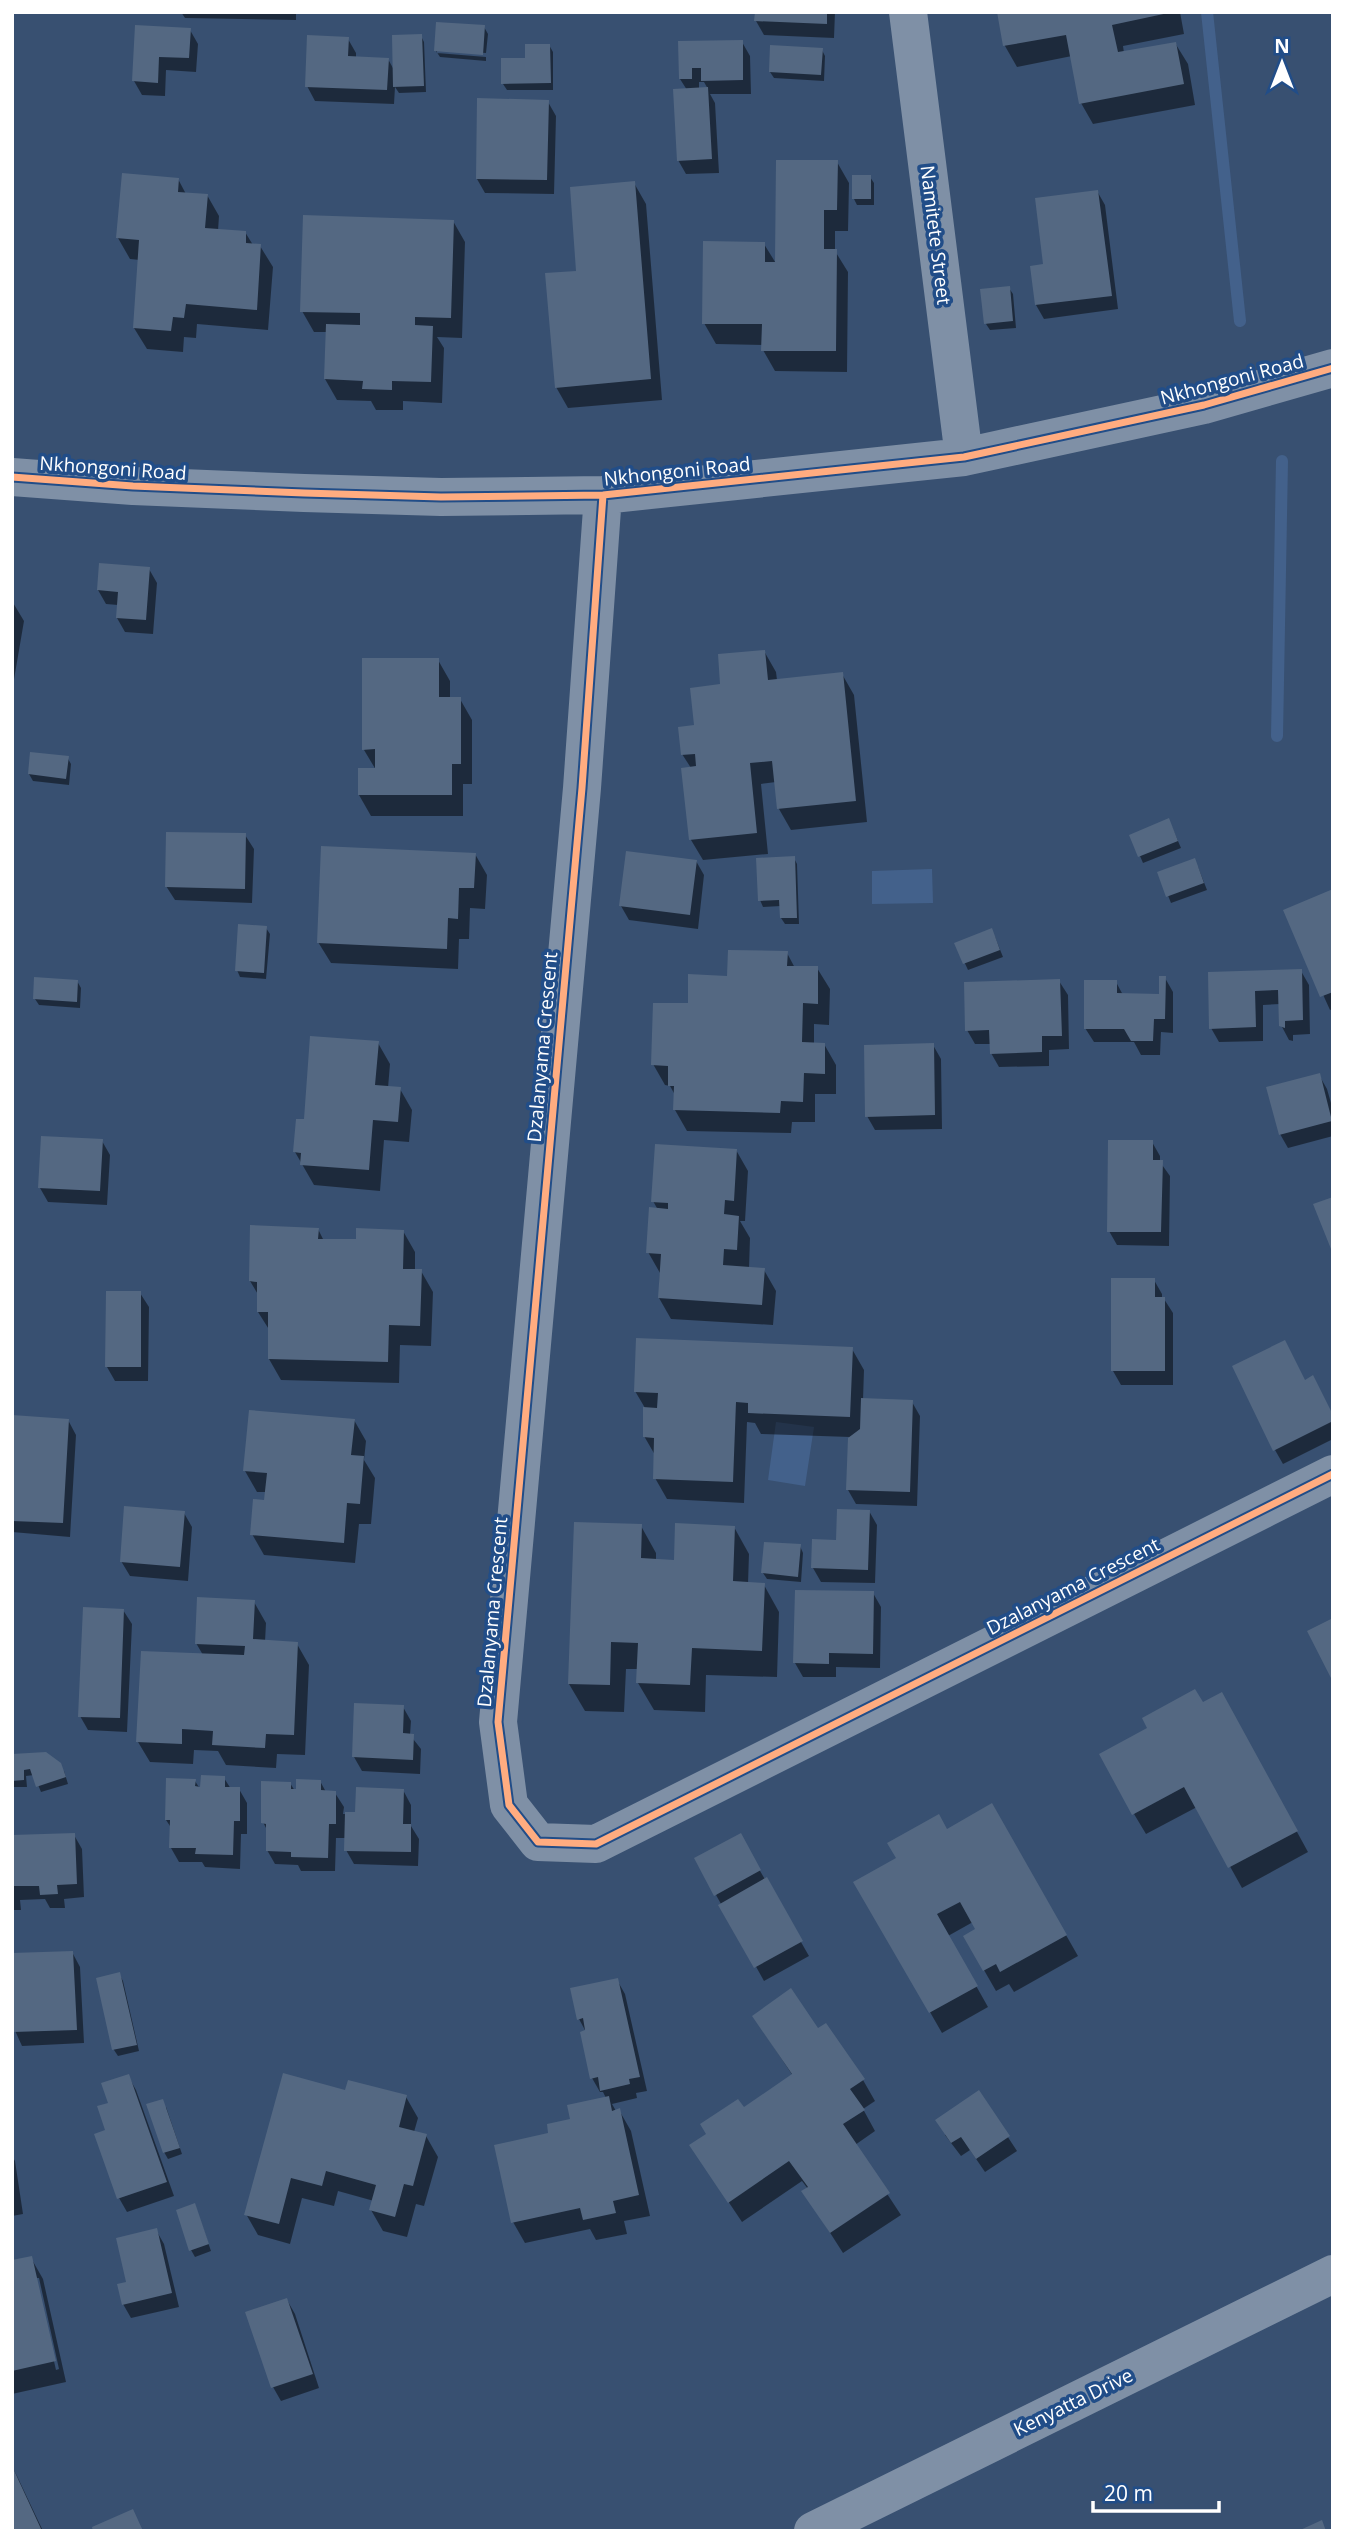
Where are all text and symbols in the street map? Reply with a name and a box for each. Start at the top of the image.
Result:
north arrow [1247,28,1317,98]
text: N [1274,33,1290,59]
street label: Namitete Street [915,164,957,306]
street label: Nkhongoni Road [1157,347,1307,411]
street label: Nkhongoni Road [39,450,187,486]
street label: Nkhongoni Road [602,450,752,492]
street label: Dzalanyama Crescent [521,950,563,1143]
street label: Dzalanyama Crescent [471,1515,513,1708]
street label: Dzalanyama Crescent [982,1531,1164,1641]
street label: Kenyatta Drive [1009,2362,1137,2442]
scale bar [1093,2470,1219,2514]
text: 20 m [1104,2479,1153,2507]

